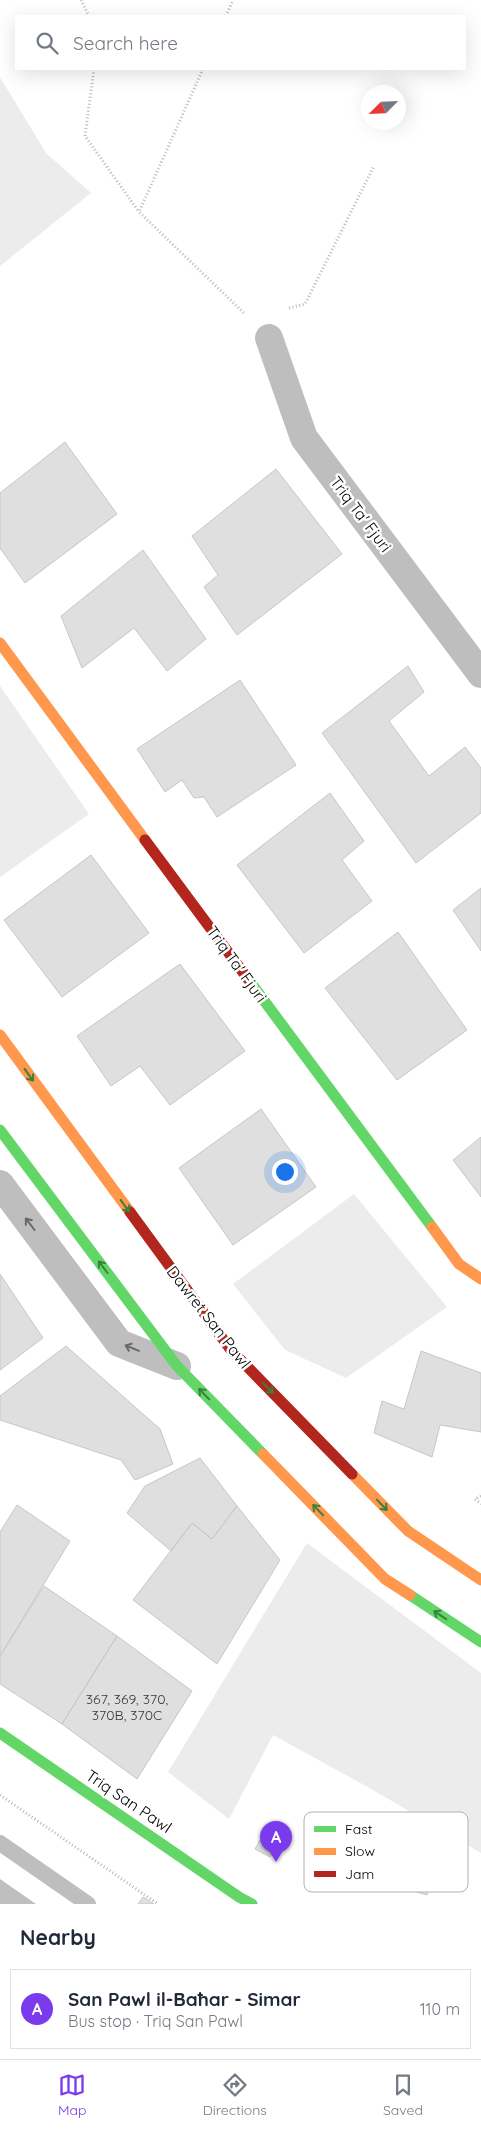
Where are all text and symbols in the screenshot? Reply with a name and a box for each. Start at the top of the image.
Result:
search box [15,15,466,70]
icon: search [33,29,61,57]
text: Search here [73,31,178,55]
north arrow [361,85,406,130]
street label: Triq Ta' Fjuri [326,472,396,556]
street label: Triq Ta' Fjuri [203,922,271,1006]
one-way arrow [24,1068,34,1082]
your location [272,1159,298,1185]
one-way arrow [120,1199,130,1213]
one-way arrow [25,1217,35,1231]
one-way arrow [98,1260,108,1274]
street label: Dawret San Pawl [163,1262,255,1372]
one-way arrow [125,1343,140,1353]
one-way arrow [262,1382,274,1395]
one-way arrow [198,1388,210,1400]
one-way arrow [376,1498,388,1511]
one-way arrow [311,1504,324,1516]
one-way arrow [434,1610,448,1620]
house number: 367, 369, 370, 370B, 370C [86,1690,169,1724]
street label: Triq San Pawl [82,1765,176,1837]
legend [304,1812,468,1892]
text: Fast [345,1820,373,1838]
pin: A [260,1821,292,1862]
text: Slow [345,1842,375,1860]
text: Jam [345,1865,374,1883]
text: Nearby [20,1924,96,1950]
text: San Pawl il-Baħar - Simar [68,1987,301,2011]
text: A [32,1999,42,2019]
text: 110 m [420,1999,460,2019]
text: Bus stop · Triq San Pawl [68,2011,243,2031]
tab: Map [58,2071,87,2119]
tab: Directions [203,2071,267,2119]
tab: Saved [383,2071,423,2119]

